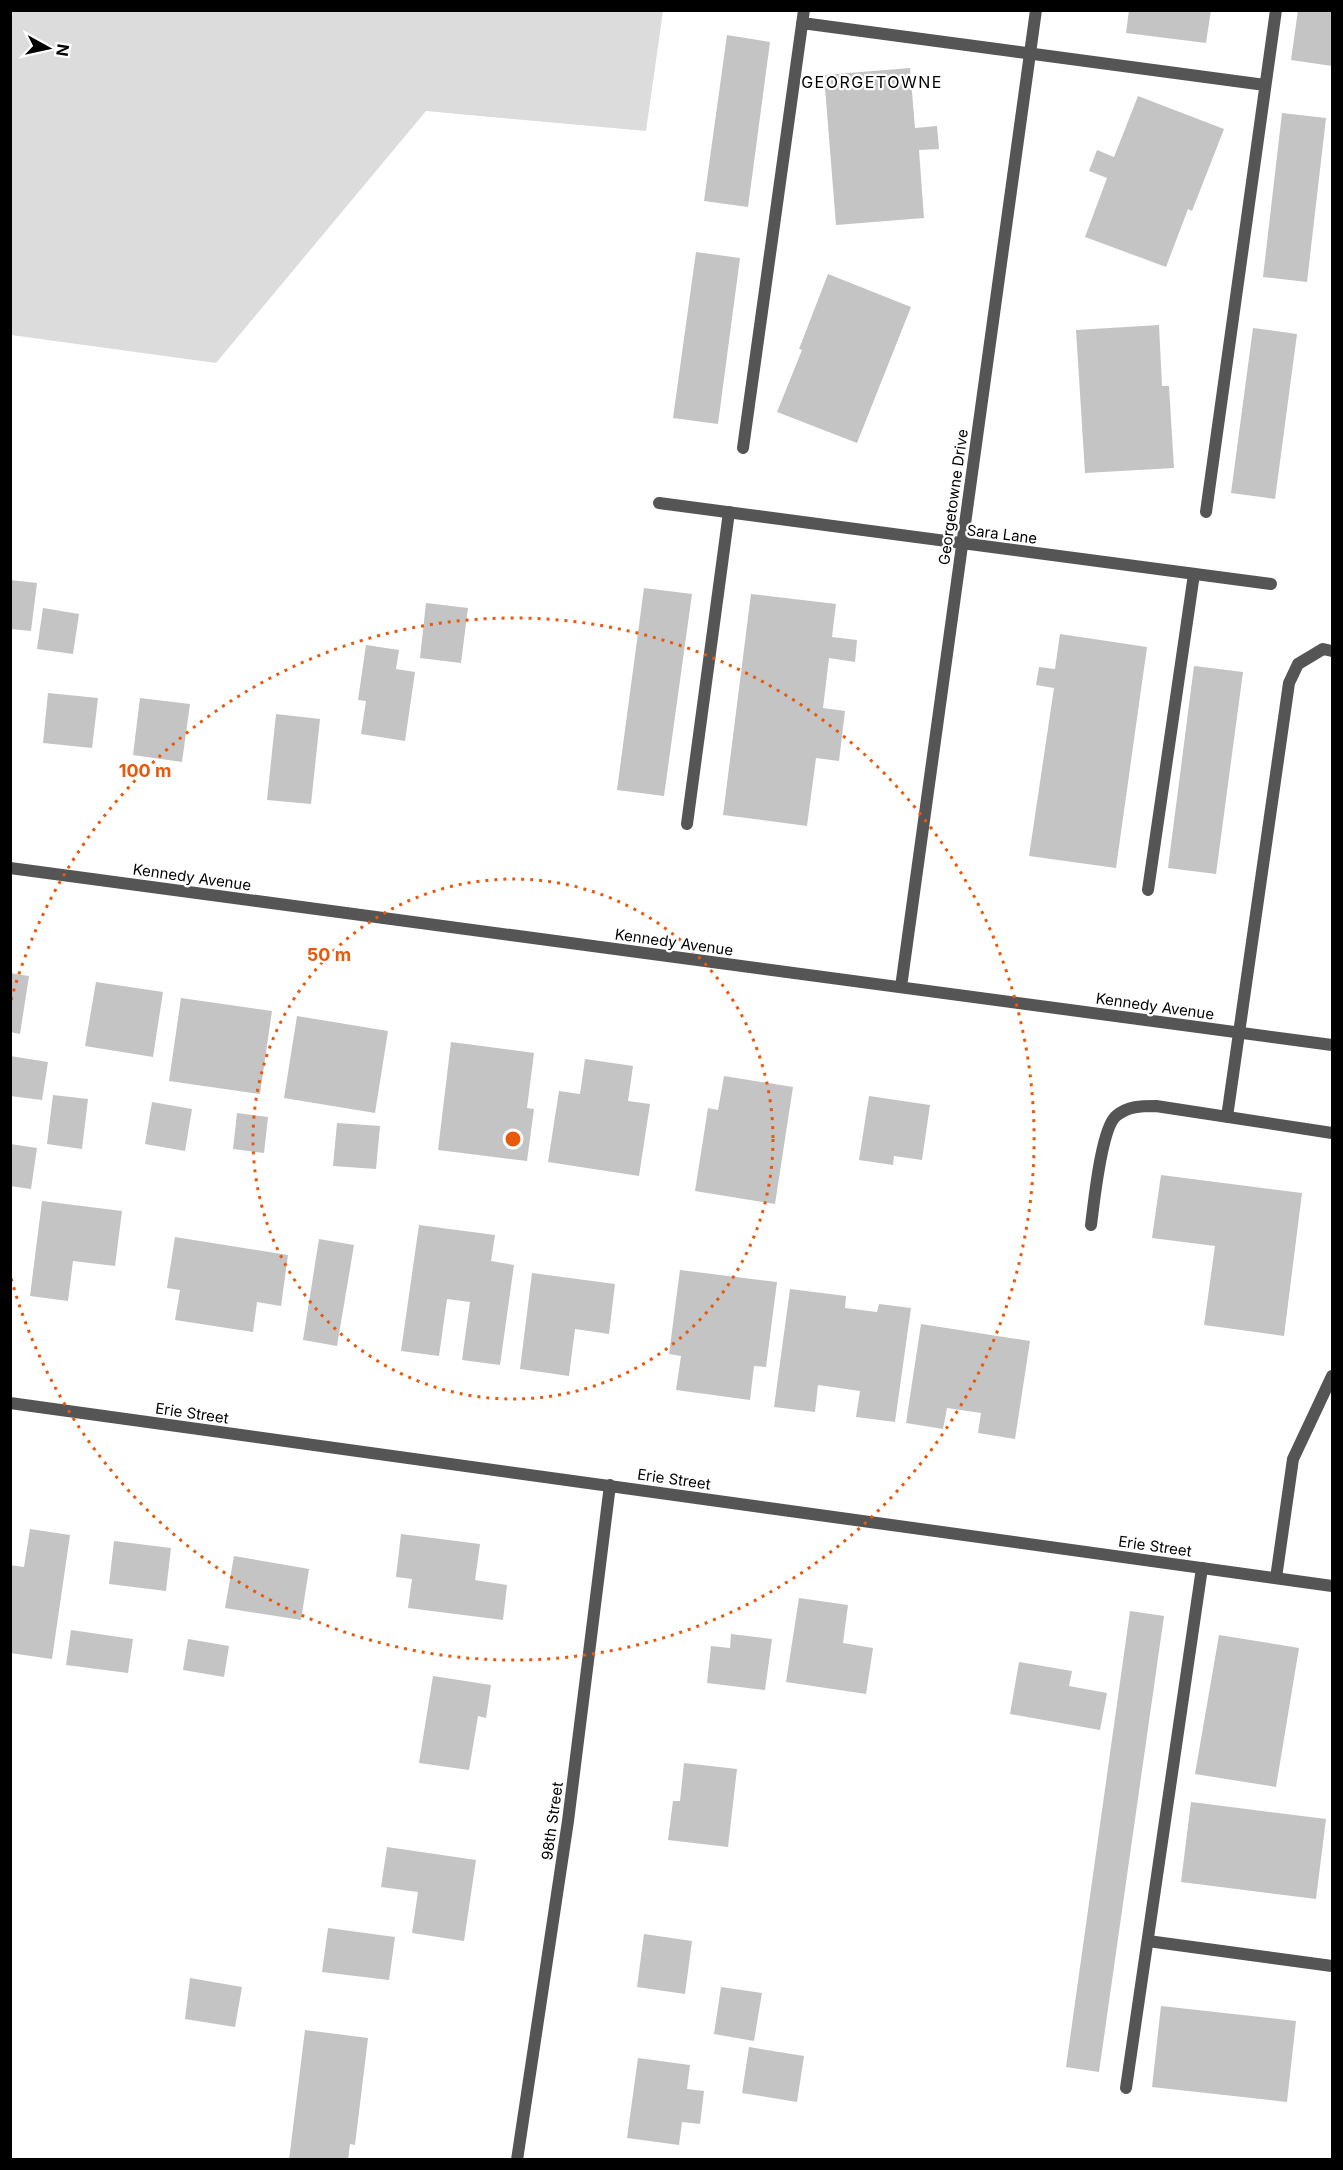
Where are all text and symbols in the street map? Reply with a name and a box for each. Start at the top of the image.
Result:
north arrow [18,18,78,78]
text: N [52,43,74,58]
district label: GEORGETOWNE [801,72,943,92]
street label: Georgetowne Drive [934,428,972,566]
street label: Sara Lane [966,520,1038,548]
text: 100 m [119,760,171,781]
street label: Kennedy Avenue [132,859,252,895]
street label: Kennedy Avenue [614,924,734,960]
text: 50 m [307,944,351,965]
street label: Kennedy Avenue [1095,988,1215,1024]
centre of rings [503,1129,523,1149]
street label: Erie Street [154,1398,230,1428]
street label: Erie Street [636,1464,712,1494]
street label: Erie Street [1117,1531,1193,1561]
street label: 98th Street [537,1781,567,1861]

